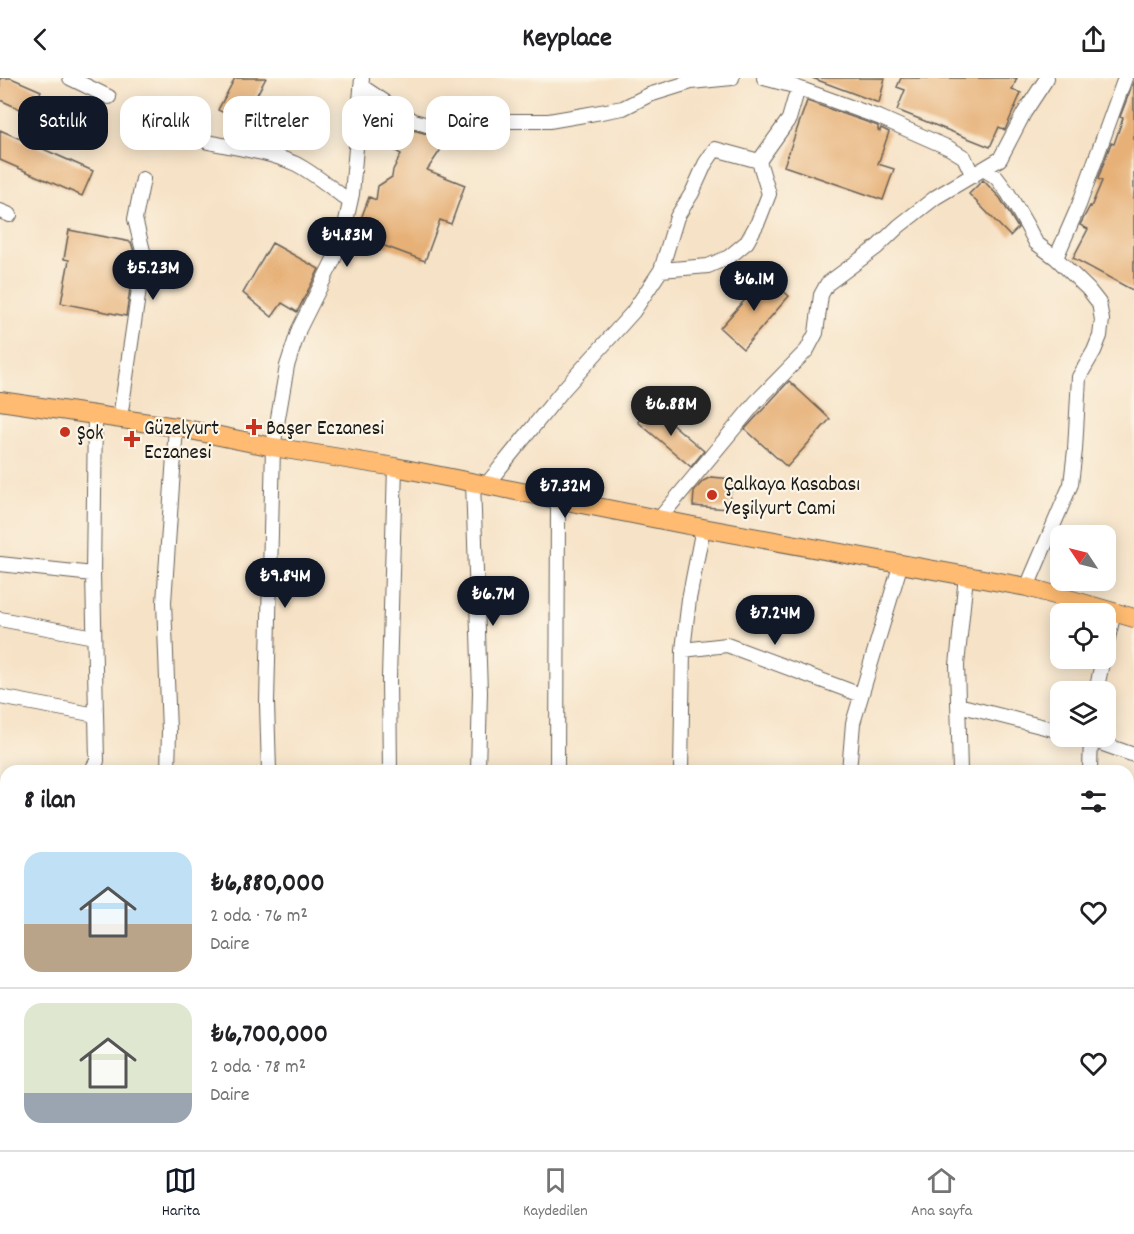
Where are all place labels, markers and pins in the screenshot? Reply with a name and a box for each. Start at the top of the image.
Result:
pin: ₺4.83M [298,217,396,268]
pin: ₺5.23M [104,250,202,301]
pin: ₺6.1M [712,261,796,312]
pin: ₺6.88M [622,386,720,437]
place label: Güzelyurt Eczanesi [144,415,219,469]
place label: Başer Eczanesi [266,415,384,445]
place label: Şok [77,420,104,450]
marker: Başer Eczanesi [247,420,261,434]
marker: Şok [58,425,72,439]
marker: Güzelyurt Eczanesi [125,432,139,446]
pin: ₺7.32M [516,468,614,519]
place label: Çalkaya Kasabası Yeşilyurt Cami [724,471,860,525]
marker: Çalkaya Kasabası Yeşilyurt Cami [705,488,719,502]
pin: ₺9.84M [236,558,334,609]
pin: ₺6.7M [451,576,535,627]
pin: ₺7.24M [726,595,824,646]

